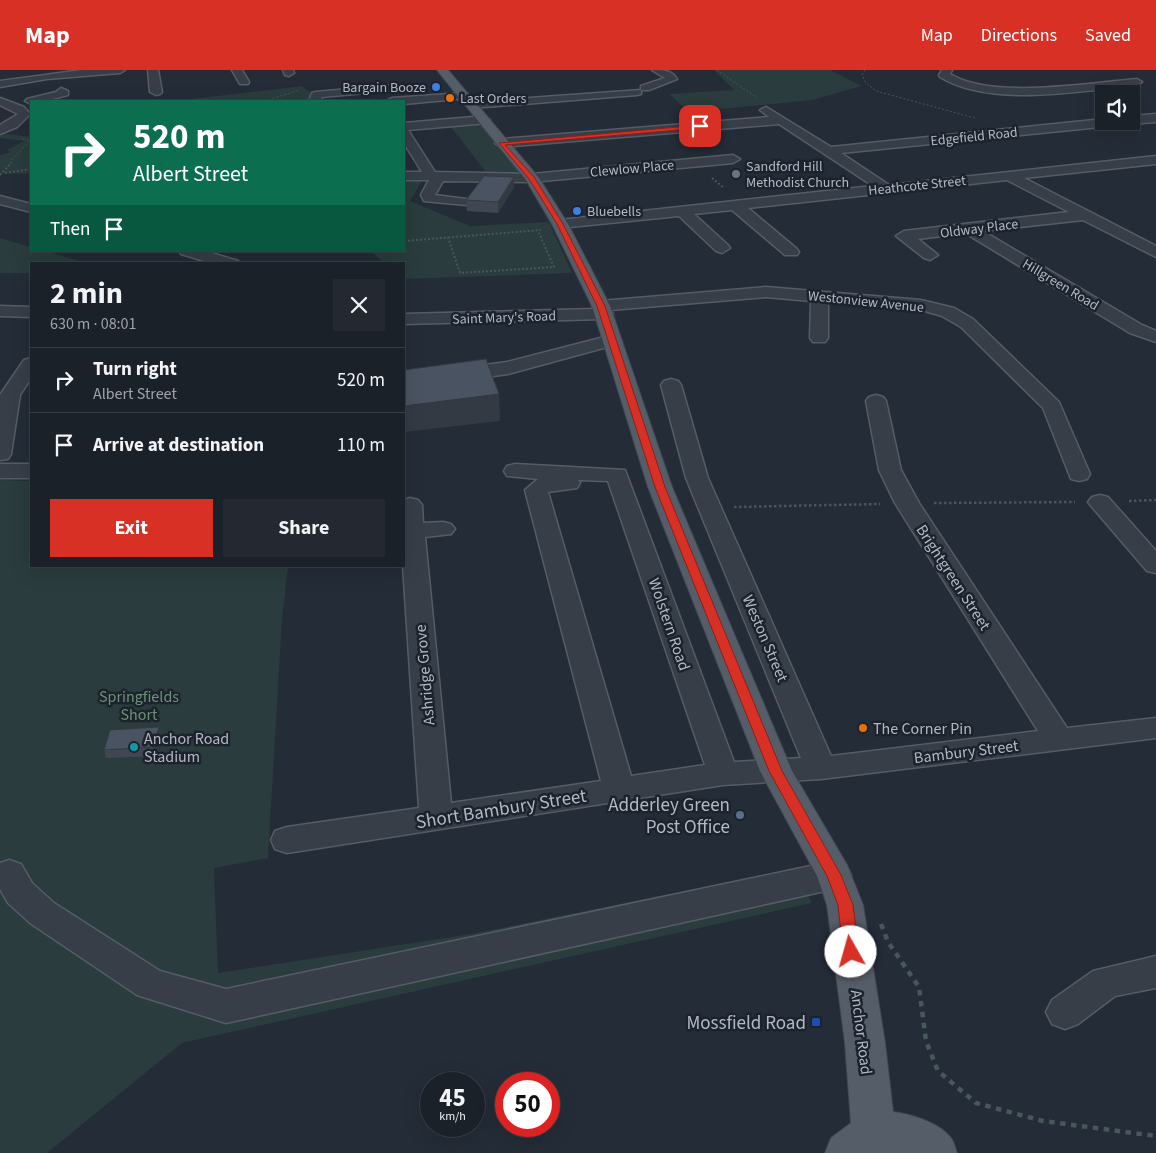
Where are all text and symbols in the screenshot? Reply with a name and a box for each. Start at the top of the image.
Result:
text: Map [25,18,70,53]
text: Map [921,23,953,48]
text: Directions [981,23,1057,48]
text: Saved [1085,23,1131,48]
place label: Bargain Booze [342,78,426,98]
marker: Bargain Booze [430,81,442,93]
map controls [1095,85,1140,130]
button: sound [1095,85,1140,130]
place label: Last Orders [460,89,527,109]
marker: Last Orders [444,92,456,104]
pin [679,105,721,147]
text: 520 m [133,112,225,162]
icon: arrive [686,112,714,140]
icon: right [50,120,115,185]
street label: Edgefield Road [930,122,1019,152]
street label: Clewlow Place [589,155,675,183]
place label: Sandford Hill Methodist Church [746,157,849,193]
text: Albert Street [133,158,248,190]
marker: Sandford Hill Methodist Church [730,168,742,180]
street label: Heathcote Street [867,171,967,201]
place label: Bluebells [587,202,641,222]
marker: Bluebells [571,205,583,217]
street label: Oldway Place [939,214,1019,244]
icon: arrive [100,215,128,243]
text: Then [50,216,90,243]
street label: Hillgreen Road [1019,254,1102,316]
text: 2 min [50,272,123,315]
button: close [333,279,385,331]
street label: Westonview Avenue [807,286,925,318]
street label: Saint Mary's Road [452,306,556,330]
text: 630 m · 08:01 [50,313,137,335]
text: Turn right [93,356,177,383]
icon: right [50,366,78,394]
text: 520 m [337,367,385,394]
text: Albert Street [93,383,177,405]
icon: arrive [50,431,78,459]
text: Arrive at destination [93,432,264,459]
text: 110 m [337,432,385,459]
button: Exit [50,499,213,557]
button: Share [223,499,385,557]
street label: Brightgreen Street [911,520,996,635]
street label: Wolstern Road [643,575,695,674]
street label: Weston Street [737,591,794,686]
street label: Ashridge Grove [410,624,440,726]
park label: Springfields Short [99,686,179,726]
place label: The Corner Pin [873,718,972,740]
marker: The Corner Pin [857,722,869,734]
place label: Anchor Road Stadium [144,728,229,768]
street label: Bambury Street [913,735,1020,769]
marker: Anchor Road Stadium [128,741,140,753]
street label: Short Bambury Street [414,783,589,836]
place label: Adderley Green Post Office [608,792,730,841]
marker: Adderley Green Post Office [734,809,746,821]
position arrow [824,925,876,977]
street label: Anchor Road [845,988,877,1076]
place label: Mossfield Road [686,1010,806,1037]
marker: Mossfield Road [810,1016,822,1028]
speed limit sign: 50 [495,1072,560,1137]
text: 45 [439,1080,466,1116]
text: km/h [439,1108,466,1125]

